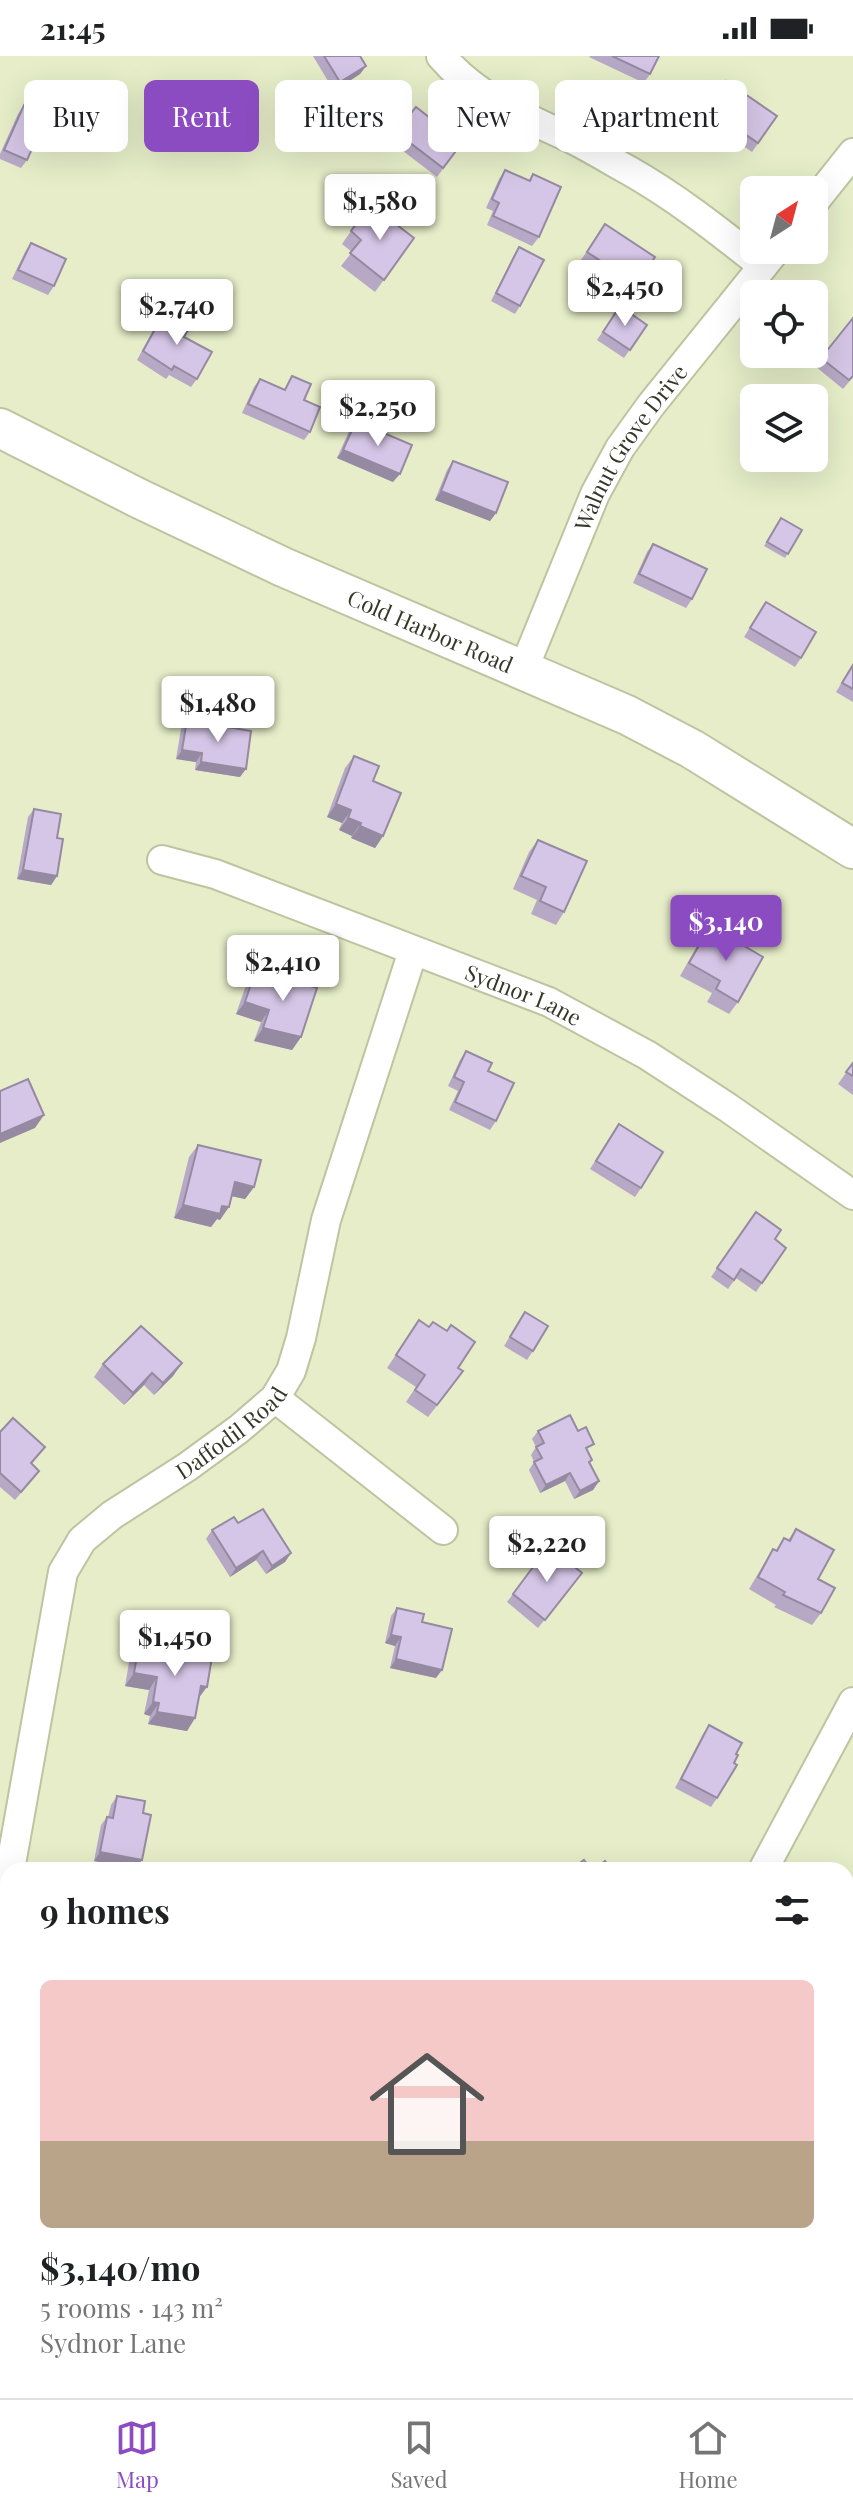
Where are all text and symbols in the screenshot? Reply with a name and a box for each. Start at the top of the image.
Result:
text: 21:45 [40,8,106,48]
chip: Buy [24,80,128,152]
chip: Rent [144,80,259,152]
chip: Filters [275,80,412,152]
chip: New [428,80,539,152]
chip: Apartment [555,80,747,152]
pin: $1,580 [315,174,445,242]
north arrow [740,176,828,264]
map controls [740,176,828,472]
text: $1,580 [343,182,417,217]
pin: $2,450 [560,260,690,328]
text: $2,450 [586,268,664,303]
pin: $2,740 [112,279,242,347]
button: locate [740,280,828,368]
text: $2,740 [139,287,215,322]
street label: Walnut Grove Drive [566,357,693,536]
pin: $2,250 [313,380,443,448]
button: layers [740,384,828,472]
text: $2,250 [339,388,417,423]
street label: Cold Harbor Road [343,582,518,679]
pin: $1,480 [153,676,283,744]
text: $1,480 [179,684,257,719]
pin: $3,140 [661,895,791,963]
text: $3,140 [688,903,764,938]
pin: $2,410 [218,935,348,1003]
text: $2,410 [245,943,321,978]
street label: Sydnor Lane [461,956,587,1032]
street label: Daffodil Road [170,1381,294,1486]
pin: $2,220 [482,1516,612,1584]
text: $2,220 [507,1524,587,1559]
pin: $1,450 [110,1610,240,1678]
text: $1,450 [138,1618,212,1653]
text: 9 homes [40,1887,170,1933]
icon: filters [770,1888,814,1932]
icon: home [355,2032,499,2176]
text: $3,140/mo [40,2244,201,2290]
text: 5 rooms · 143 m² [40,2290,223,2325]
text: Sydnor Lane [40,2325,186,2360]
tab: Map [115,2416,159,2494]
tab: Saved [390,2416,448,2494]
tab: Home [679,2416,738,2494]

